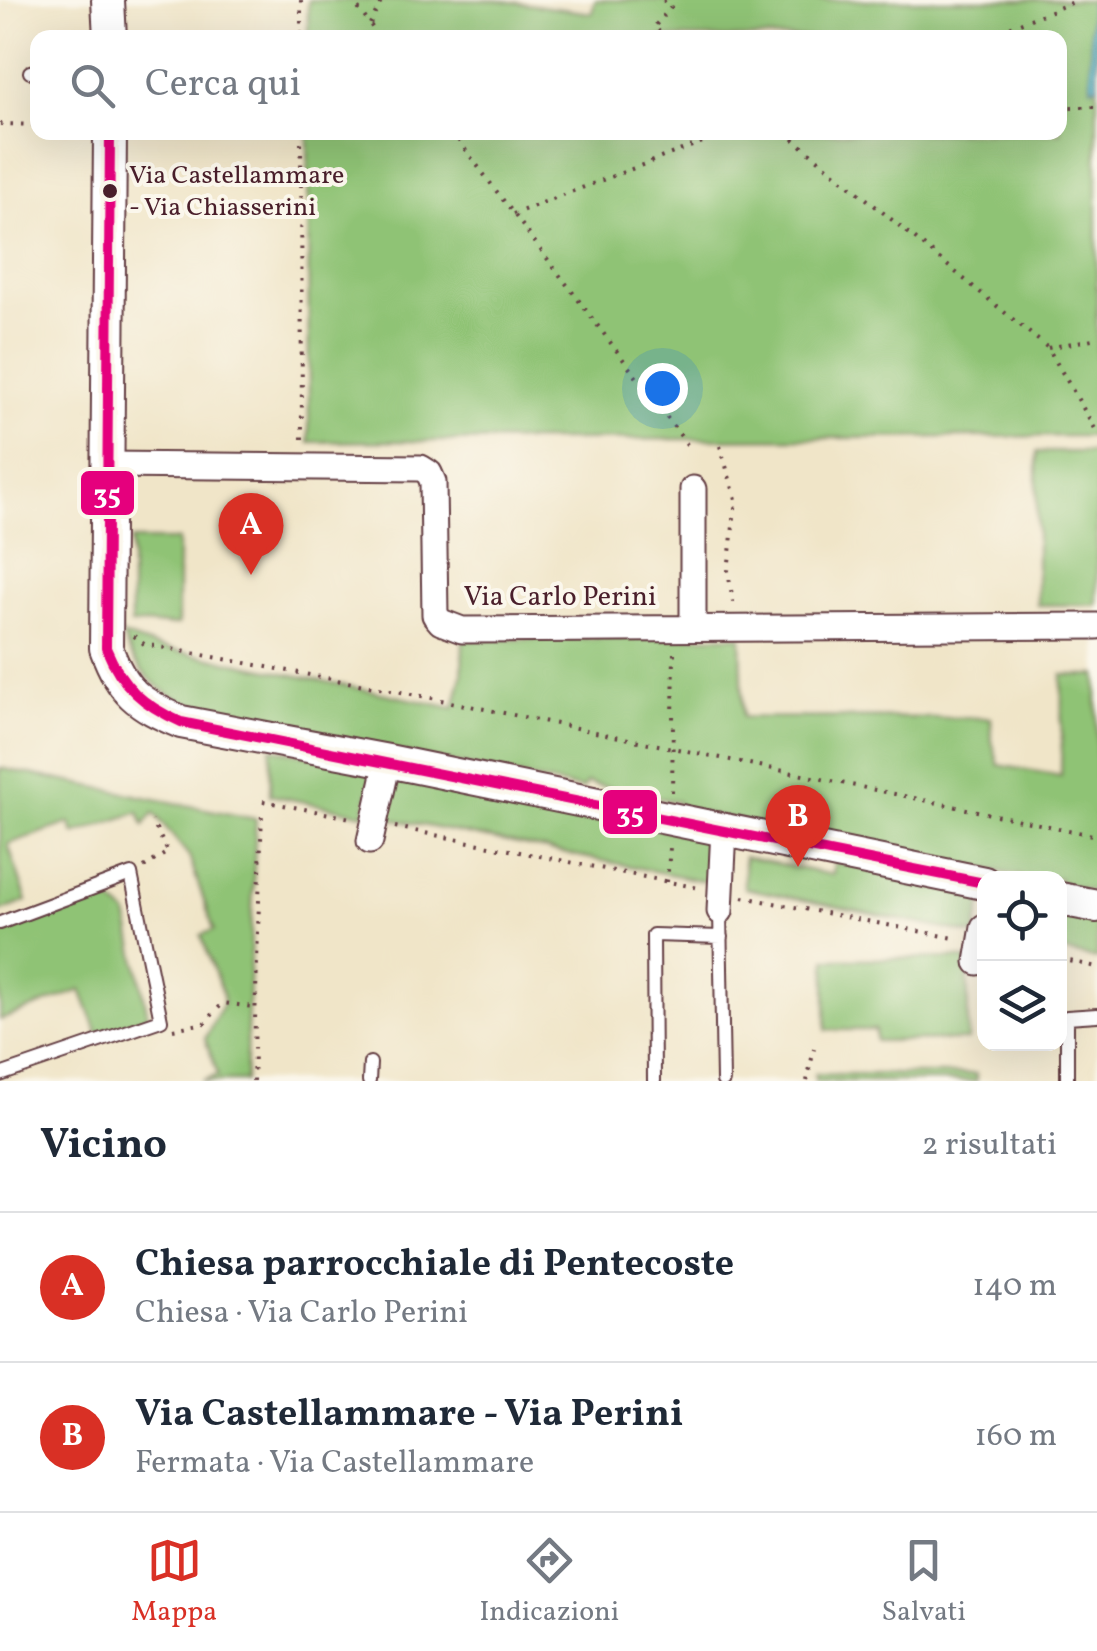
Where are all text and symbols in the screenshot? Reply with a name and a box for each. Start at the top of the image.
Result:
search box [30,30,1067,140]
icon: search [65,58,120,113]
text: Cerca qui [145,59,301,112]
place label: Via Castellammare - Via Chiasserini [129,158,344,226]
marker: Via Castellammare - Via Chiasserini [100,181,120,201]
your location [637,363,688,414]
line badge: 35 [79,469,136,517]
text: 35 [93,476,121,515]
pin: A [218,492,284,575]
street label: Via Carlo Perini [464,578,656,617]
pin: B [766,784,830,867]
line badge: 35 [601,788,659,836]
text: 35 [616,795,644,834]
map controls [977,871,1067,1051]
button: locate [977,871,1067,961]
button: layers [977,961,1067,1051]
text: Vicino [40,1117,167,1176]
text: 2 risultati [922,1124,1057,1168]
text: Chiesa parrocchiale di Pentecoste [135,1239,734,1292]
text: A [61,1265,84,1309]
text: 140 m [972,1265,1057,1309]
text: Chiesa · Via Carlo Perini [135,1292,468,1336]
text: Via Castellammare - Via Perini [135,1389,683,1442]
text: B [62,1415,83,1459]
text: 160 m [974,1415,1057,1459]
text: Fermata · Via Castellammare [135,1442,534,1486]
tab: Mappa [131,1533,217,1632]
tab: Indicazioni [479,1533,619,1632]
tab: Salvati [882,1533,966,1632]

